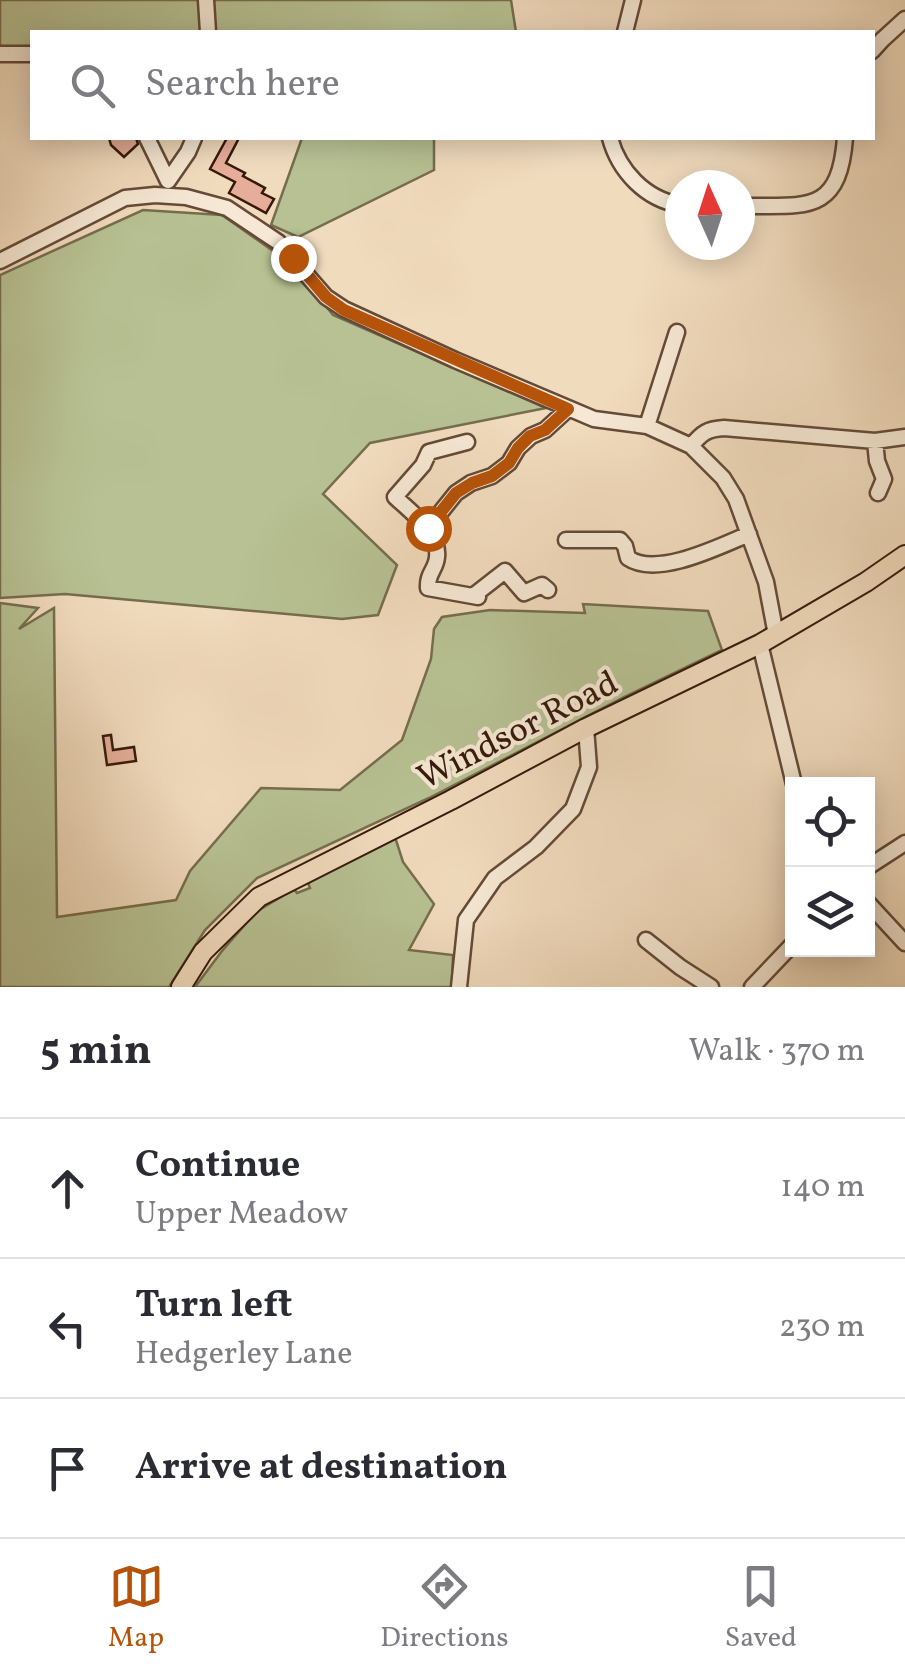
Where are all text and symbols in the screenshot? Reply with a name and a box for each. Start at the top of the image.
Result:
search box [30,30,875,140]
icon: search [65,58,120,113]
text: Search here [145,59,340,112]
north arrow [665,170,755,260]
route end [271,236,317,282]
route start [406,506,452,552]
street label: Windsor Road [410,660,627,803]
map controls [785,777,875,957]
button: locate [785,777,875,867]
button: layers [785,867,875,957]
text: 5 min [40,1023,152,1082]
text: Walk · 370 m [689,1030,865,1074]
text: Continue [135,1140,300,1193]
icon: ahead [40,1161,95,1216]
text: 140 m [780,1166,865,1210]
text: Upper Meadow [135,1193,348,1237]
text: Turn left [135,1280,292,1333]
icon: left [40,1301,95,1356]
text: 230 m [779,1306,865,1350]
text: Hedgerley Lane [135,1333,353,1377]
icon: arrive [40,1441,95,1496]
text: Arrive at destination [135,1442,508,1495]
tab: Map [108,1559,164,1658]
tab: Directions [380,1559,509,1658]
tab: Saved [725,1559,797,1658]

